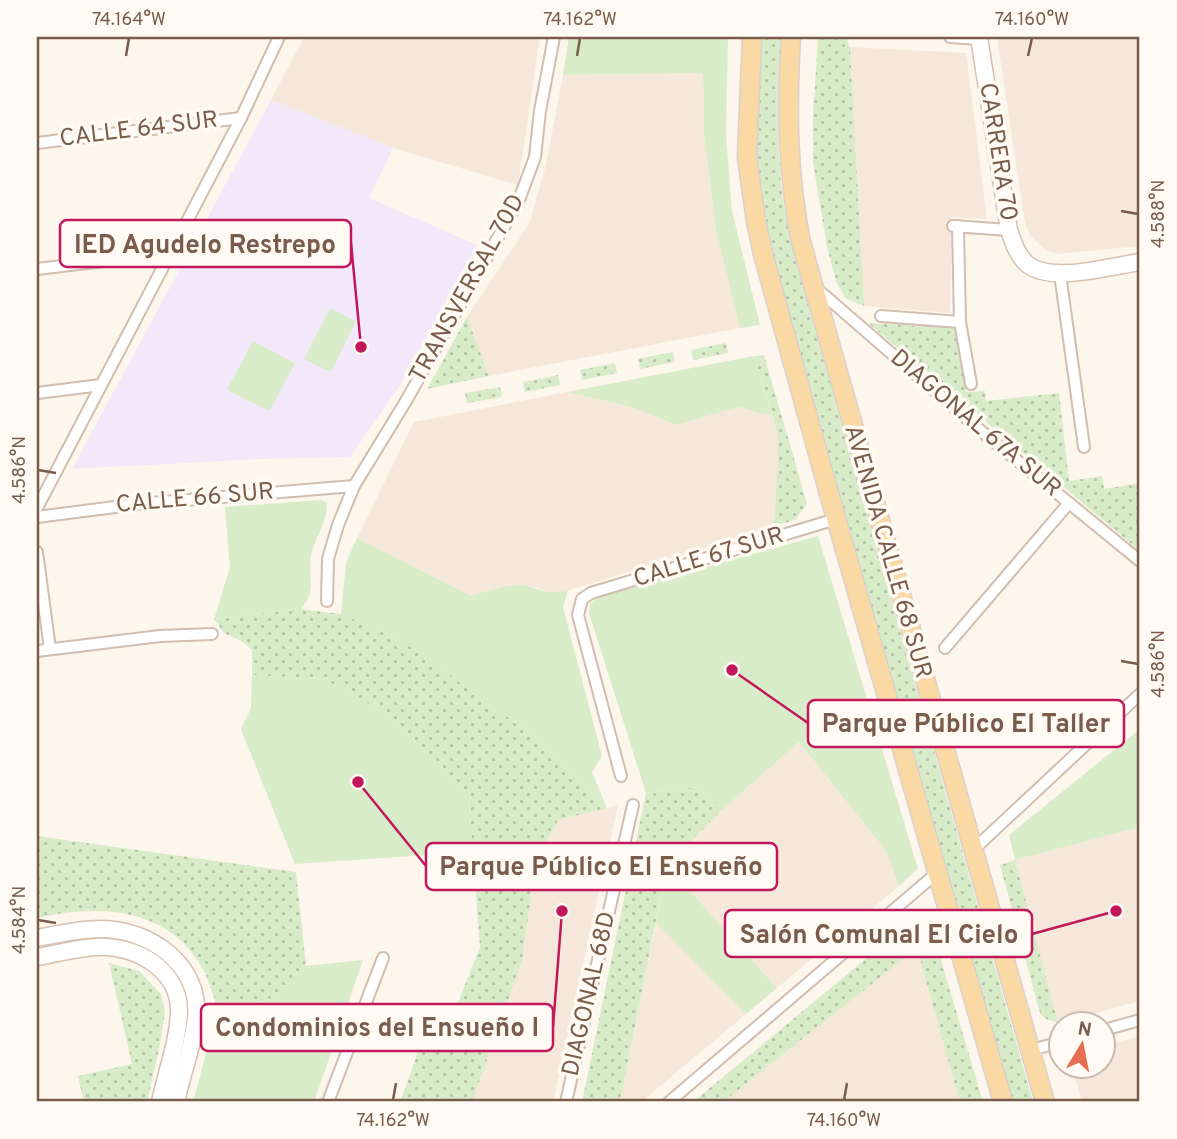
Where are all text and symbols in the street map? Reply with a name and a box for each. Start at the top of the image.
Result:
text: 74.164°W [92,9,166,32]
text: 74.162°W [543,9,617,32]
text: 74.160°W [995,9,1069,32]
street label: CARRERA 70 [971,81,1023,223]
street label: CALLE 64 SUR [58,105,220,155]
text: 4.588°N [1148,180,1171,248]
street label: TRANSVERSAL 70D [404,189,532,389]
callout: IED Agudelo Restrepo [60,220,351,267]
text: IED Agudelo Restrepo [74,230,336,263]
street label: DIAGONAL 67A SUR [883,344,1067,504]
street label: AVENIDA CALLE 68 SUR [836,422,938,682]
text: 4.586°N [9,436,32,504]
street label: CALLE 66 SUR [115,477,275,521]
street label: CALLE 67 SUR [630,521,788,595]
text: 4.586°N [1148,630,1171,698]
callout: Parque Público El Taller [808,700,1124,747]
text: Parque Público El Taller [822,709,1110,742]
callout: Parque Público El Ensueño [426,843,777,890]
text: Parque Público El Ensueño [439,852,763,885]
text: 4.584°N [9,886,32,954]
street label: DIAGONAL 68D [557,909,623,1079]
callout: Salón Comunal El Cielo [725,910,1032,957]
text: Salón Comunal El Cielo [740,920,1018,953]
callout: Condominios del Ensueño I [201,1004,553,1051]
north arrow [1048,1010,1118,1080]
text: Condominios del Ensueño I [215,1013,539,1046]
text: N [1076,1017,1093,1043]
text: 74.162°W [356,1110,430,1133]
text: 74.160°W [807,1110,881,1133]

